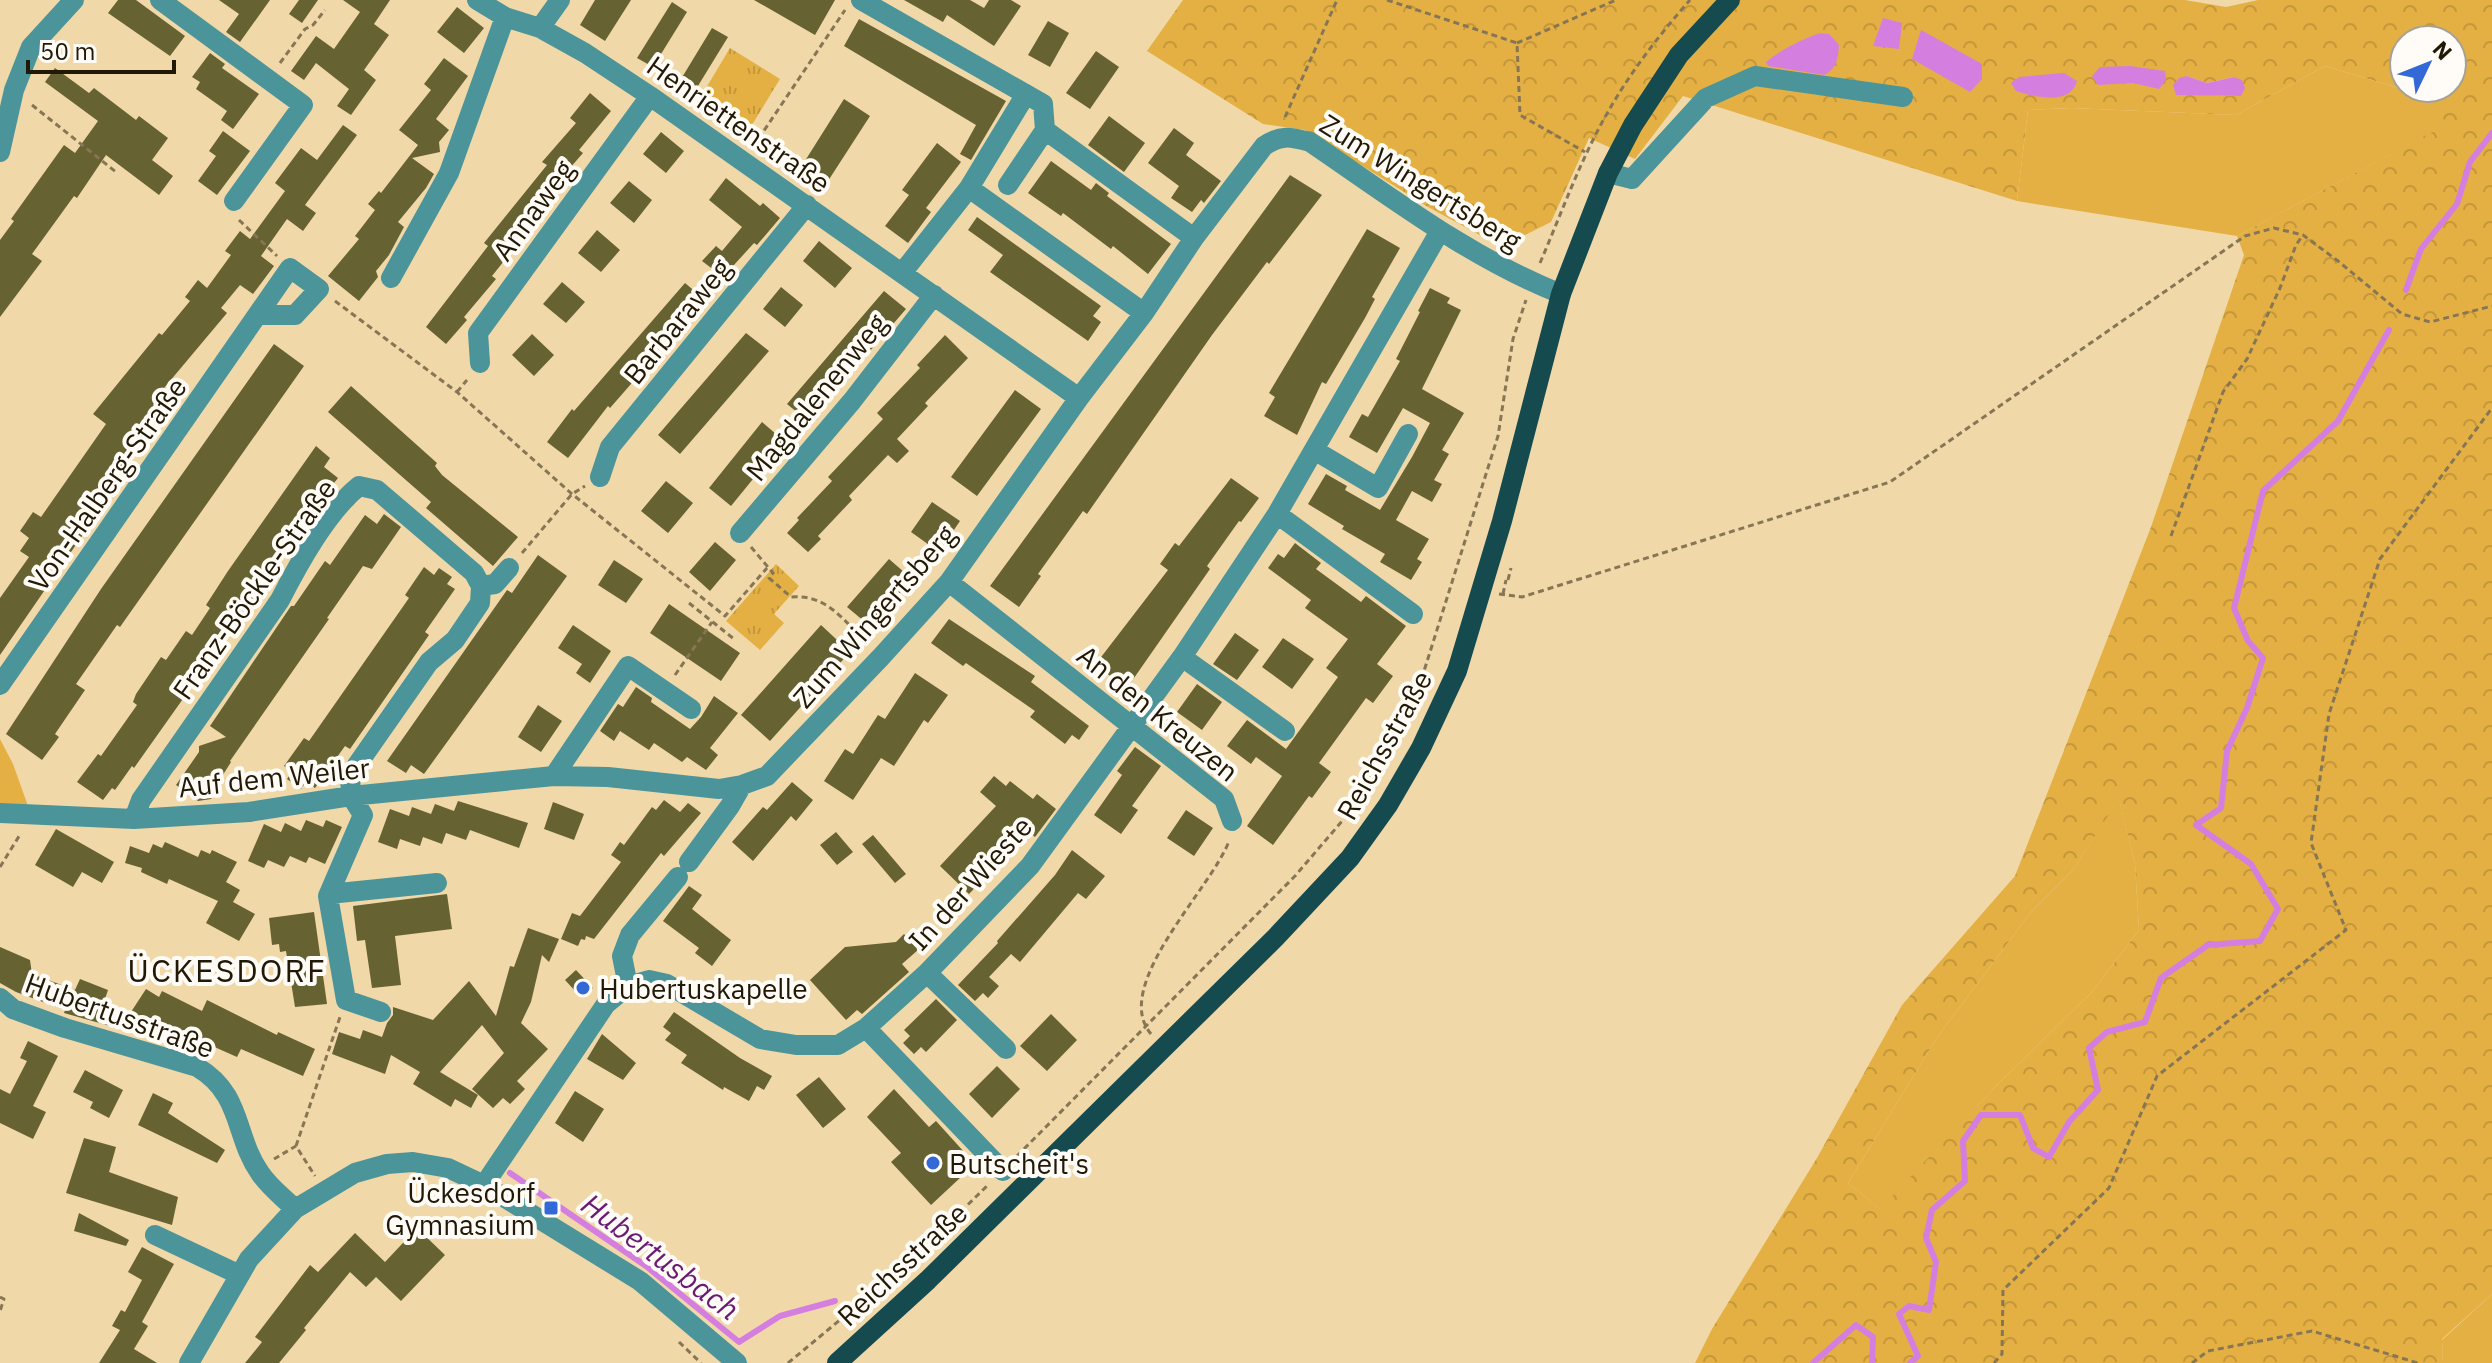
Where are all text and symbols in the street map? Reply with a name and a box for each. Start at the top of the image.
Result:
scale bar [28,24,174,74]
north arrow [2388,24,2468,104]
text: N [2427,34,2459,66]
text: 50 m [40,35,95,67]
street label: Henriettenstraße [640,47,838,201]
street label: Zum Wingertsberg [1313,105,1529,259]
street label: Annaweg [484,152,582,268]
street label: Barbaraweg [615,250,739,391]
street label: Magdalenenweg [737,306,895,488]
street label: Von-Halberg-Straße [19,370,195,598]
street label: Franz-Böckle-Straße [164,472,344,706]
street label: Zum Wingertsberg [784,517,964,715]
street label: An den Kreuzen [1070,636,1246,790]
street label: Reichsstraße [1328,664,1440,826]
street label: Auf dem Weiler [176,749,372,805]
street label: In der Wieste [900,808,1040,958]
district label: ÜCKESDORF [127,949,327,991]
street label: Hubertusstraße [20,964,220,1066]
place label: Hubertuskapelle [599,970,808,1007]
marker: Hubertuskapelle [574,979,592,997]
place label: Butscheit's [949,1145,1089,1182]
marker: Butscheit's [924,1154,942,1172]
place label: Ückesdorf Gymnasium [385,1174,535,1243]
water label: Hubertusbach [574,1184,748,1328]
street label: Reichsstraße [829,1194,975,1334]
marker: Ückesdorf Gymnasium [542,1199,560,1217]

